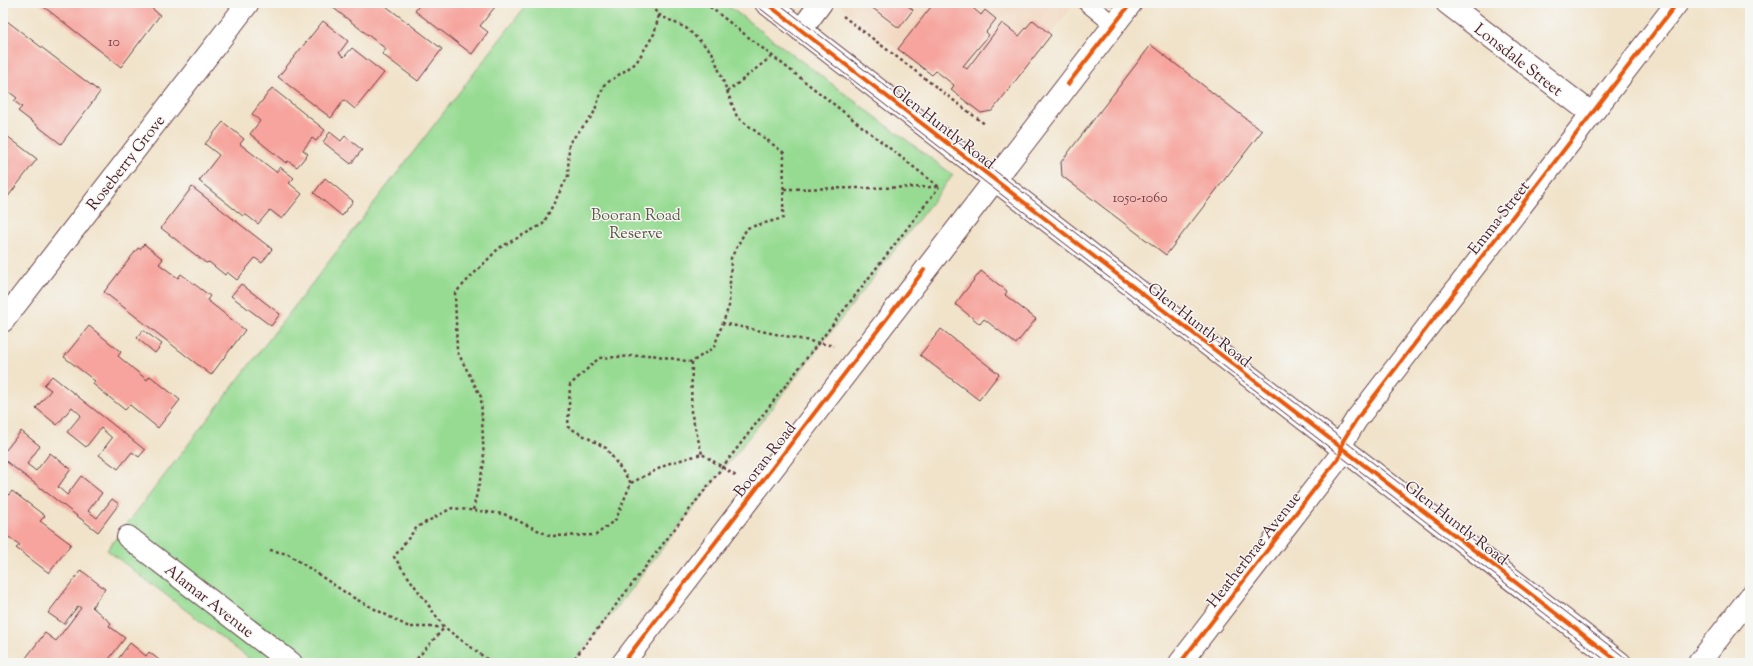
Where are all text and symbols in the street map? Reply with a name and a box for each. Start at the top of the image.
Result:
street label: Lonsdale Street [1468,19,1567,103]
house number: 10 [108,33,120,53]
street label: Glen Huntly Road [886,80,999,176]
street label: Roseberry Grove [82,111,172,216]
street label: Emma Street [1464,176,1537,260]
house number: 1050-1060 [1112,189,1168,209]
park label: Booran Road Reserve [591,205,681,246]
street label: Glen Huntly Road [1142,278,1255,374]
street label: Booran Road [729,418,803,503]
street label: Glen Huntly Road [1399,476,1512,572]
street label: Heatherbrae Avenue [1202,488,1308,613]
street label: Alamar Avenue [159,560,258,644]

